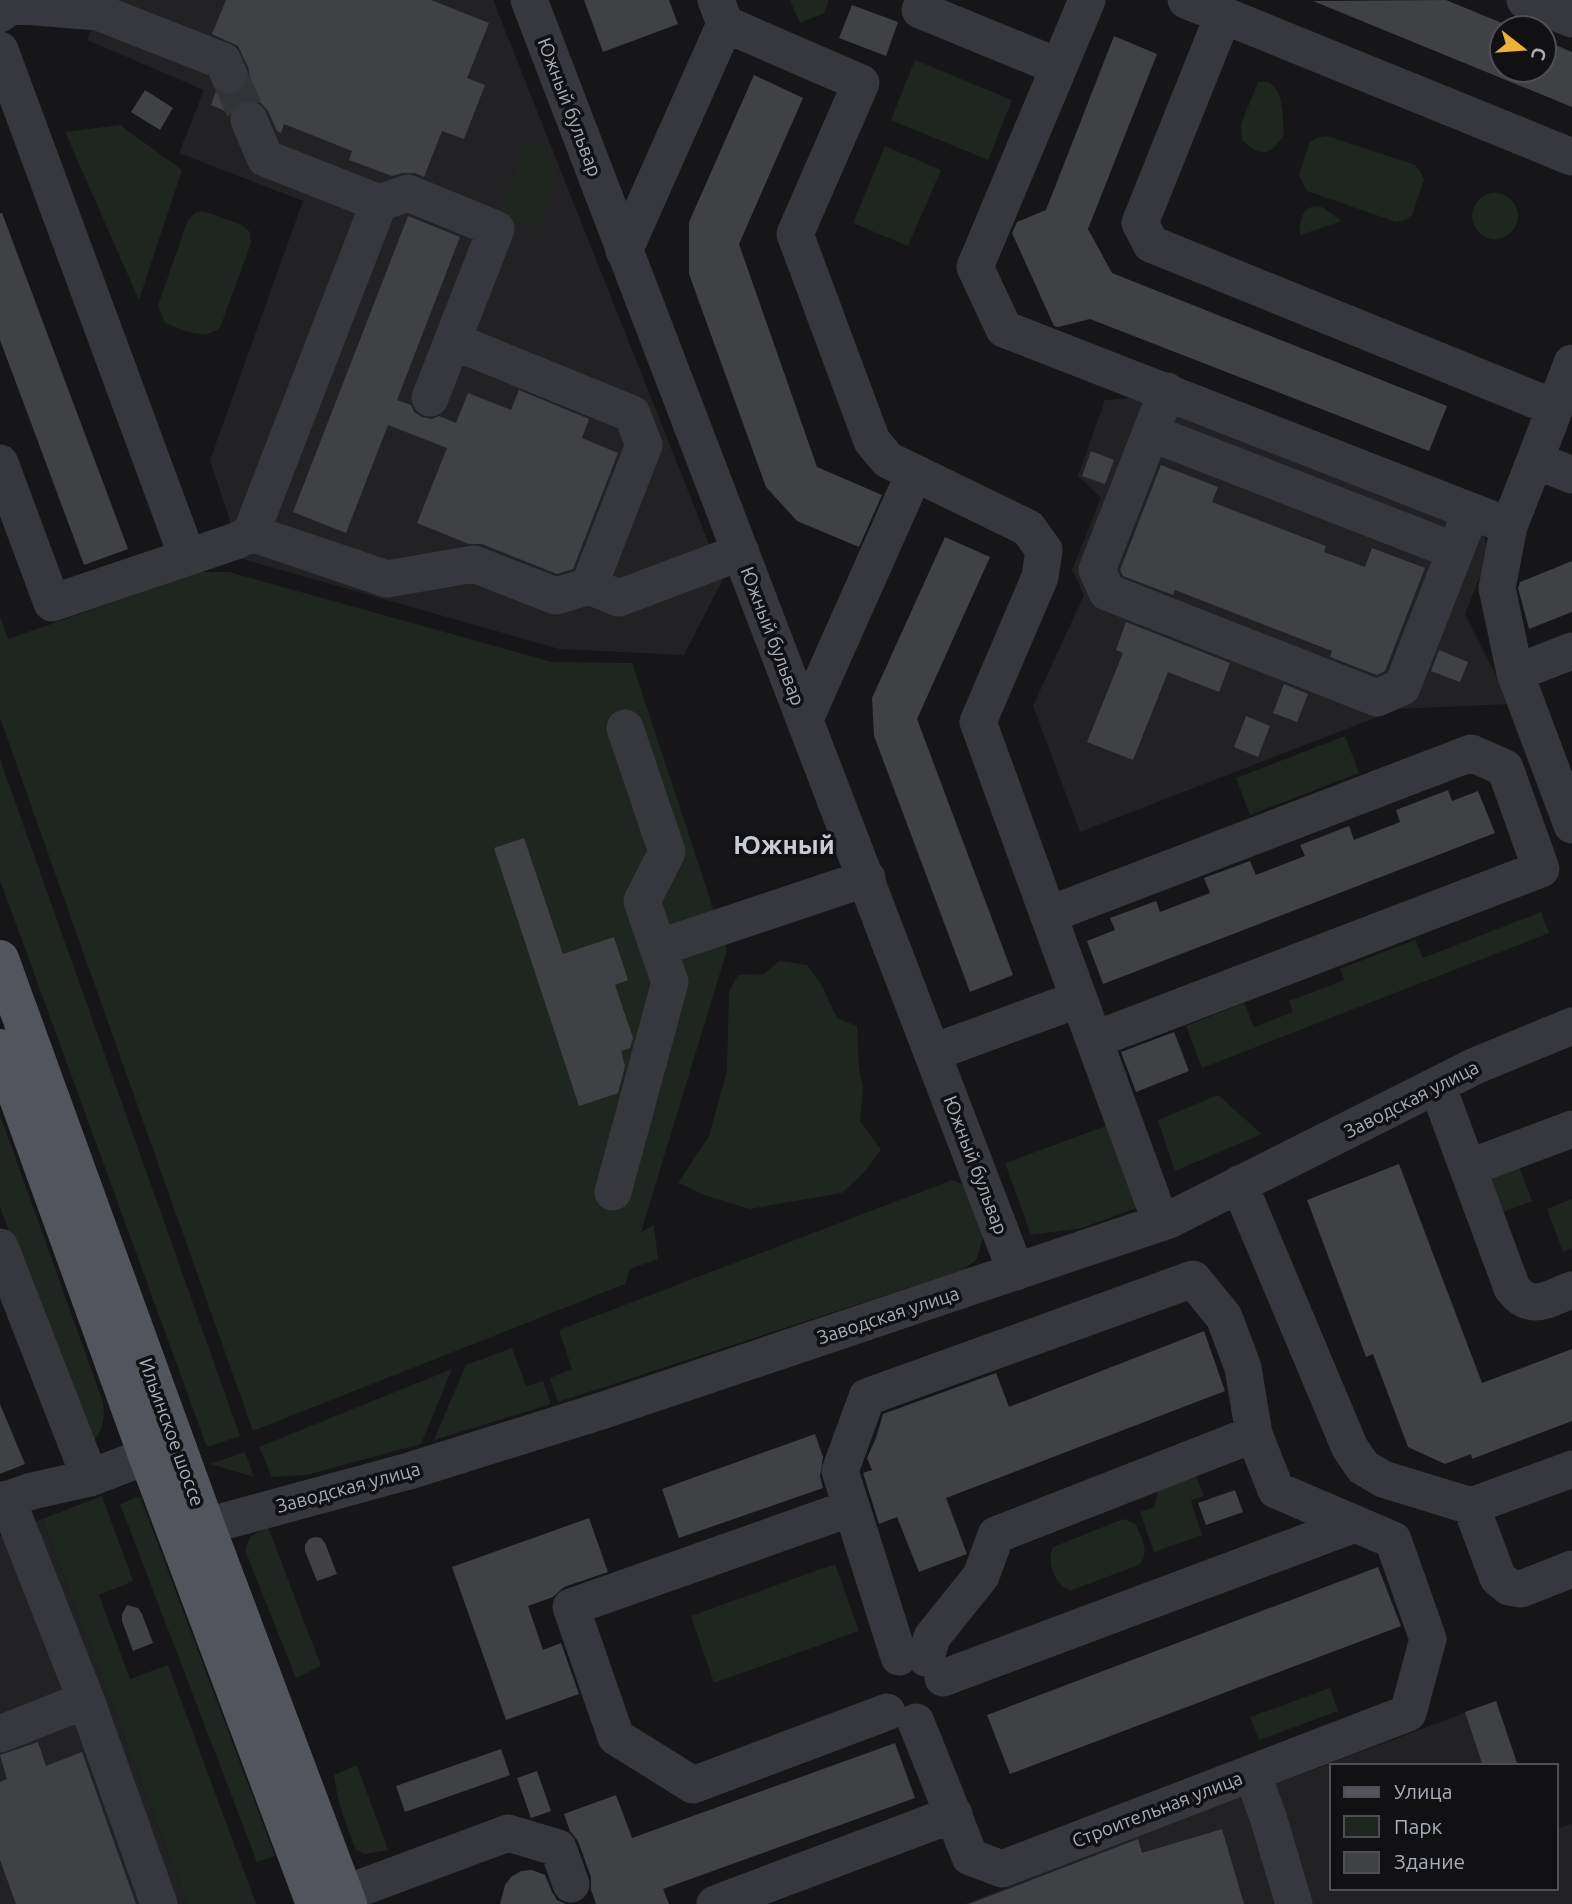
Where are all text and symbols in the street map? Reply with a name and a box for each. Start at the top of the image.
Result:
north arrow [1488,14,1558,84]
street label: Южный бульвар [533,35,607,179]
text: С [1527,45,1552,63]
street label: Южный бульвар [736,564,810,708]
district label: Южный [733,830,835,859]
street label: Заводская улица [1340,1056,1482,1142]
street label: Южный бульвар [939,1093,1013,1237]
street label: Заводская улица [814,1282,962,1348]
street label: Ильинское шоссе [135,1355,209,1509]
street label: Заводская улица [274,1457,422,1517]
legend [1330,1764,1558,1890]
street label: Строительная улица [1069,1766,1245,1852]
text: Улица [1394,1779,1452,1803]
text: Парк [1394,1814,1443,1838]
text: Здание [1394,1849,1465,1873]

